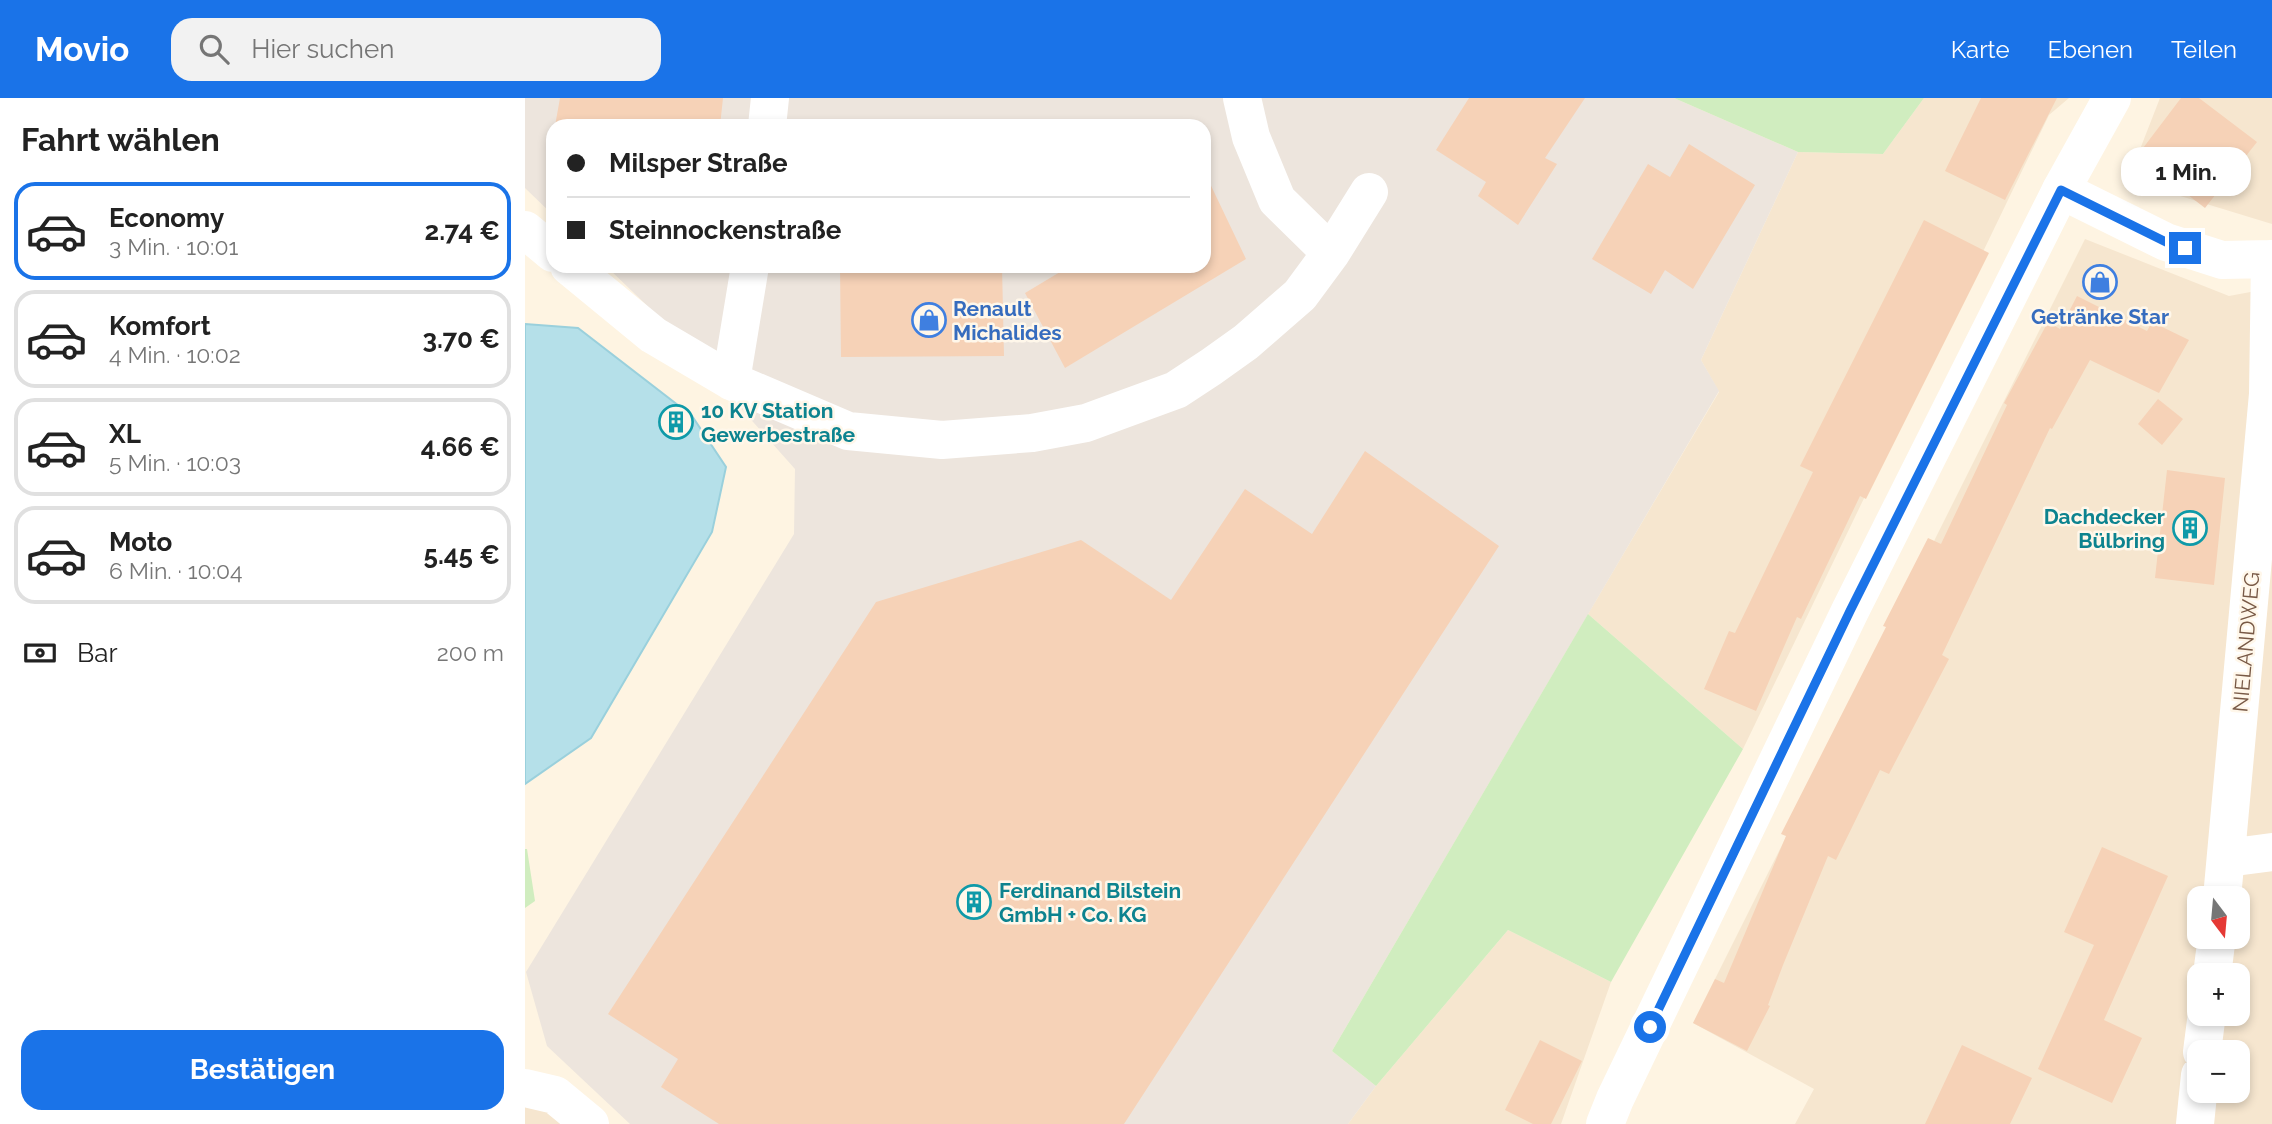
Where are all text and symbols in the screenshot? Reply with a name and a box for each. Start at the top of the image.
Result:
search box [171,18,661,81]
text: Movio [35,30,129,69]
icon: search [195,30,233,68]
text: Hier suchen [251,34,394,64]
text: Karte [1951,35,2010,64]
text: Ebenen [2048,35,2133,64]
text: Teilen [2171,35,2237,64]
text: Fahrt wählen [21,121,220,158]
callout: 1 Min. [2120,146,2250,195]
text: Milsper Straße [609,148,788,178]
text: 1 Min. [2155,158,2217,185]
icon: car [25,200,88,263]
text: Economy [109,203,224,233]
text: Steinnockenstraße [609,215,841,245]
text: 2.74 € [425,216,500,246]
route end [2169,232,2201,264]
text: 3 Min. · 10:01 [109,233,238,260]
shop icon: Getränke Star [2081,263,2119,301]
place label: Renault Michalides [953,296,1062,345]
shop icon: Renault Michalides [910,301,948,339]
place label: Getränke Star [2031,304,2169,329]
icon: car [25,308,88,371]
text: Komfort [109,311,211,341]
text: 3.70 € [423,324,500,354]
text: 4 Min. · 10:02 [109,341,241,368]
place label: 10 KV Station Gewerbestraße [701,398,856,447]
building icon: 10 KV Station Gewerbestraße [657,403,695,441]
icon: car [25,416,88,479]
text: XL [109,419,141,449]
text: 4.66 € [421,432,500,462]
text: 5 Min. · 10:03 [109,449,241,476]
place label: Dachdecker Bülbring [2044,504,2165,553]
building icon: Dachdecker Bülbring [2171,509,2209,547]
icon: car [25,524,88,587]
text: Moto [109,527,172,557]
text: 5.45 € [424,540,500,570]
text: 6 Min. · 10:04 [109,557,243,584]
street label: NIELANDWEG [2227,571,2265,713]
icon: cash [21,634,59,672]
text: Bar [77,638,118,668]
text: 200 m [437,639,504,666]
place label: Ferdinand Bilstein GmbH + Co. KG [999,878,1181,927]
building icon: Ferdinand Bilstein GmbH + Co. KG [955,883,993,921]
north arrow [2187,886,2251,948]
map controls [2187,886,2250,1103]
button: + [2187,963,2250,1026]
route start [1634,1011,1666,1043]
button: Bestätigen [21,1030,504,1110]
button: − [2187,1040,2250,1103]

